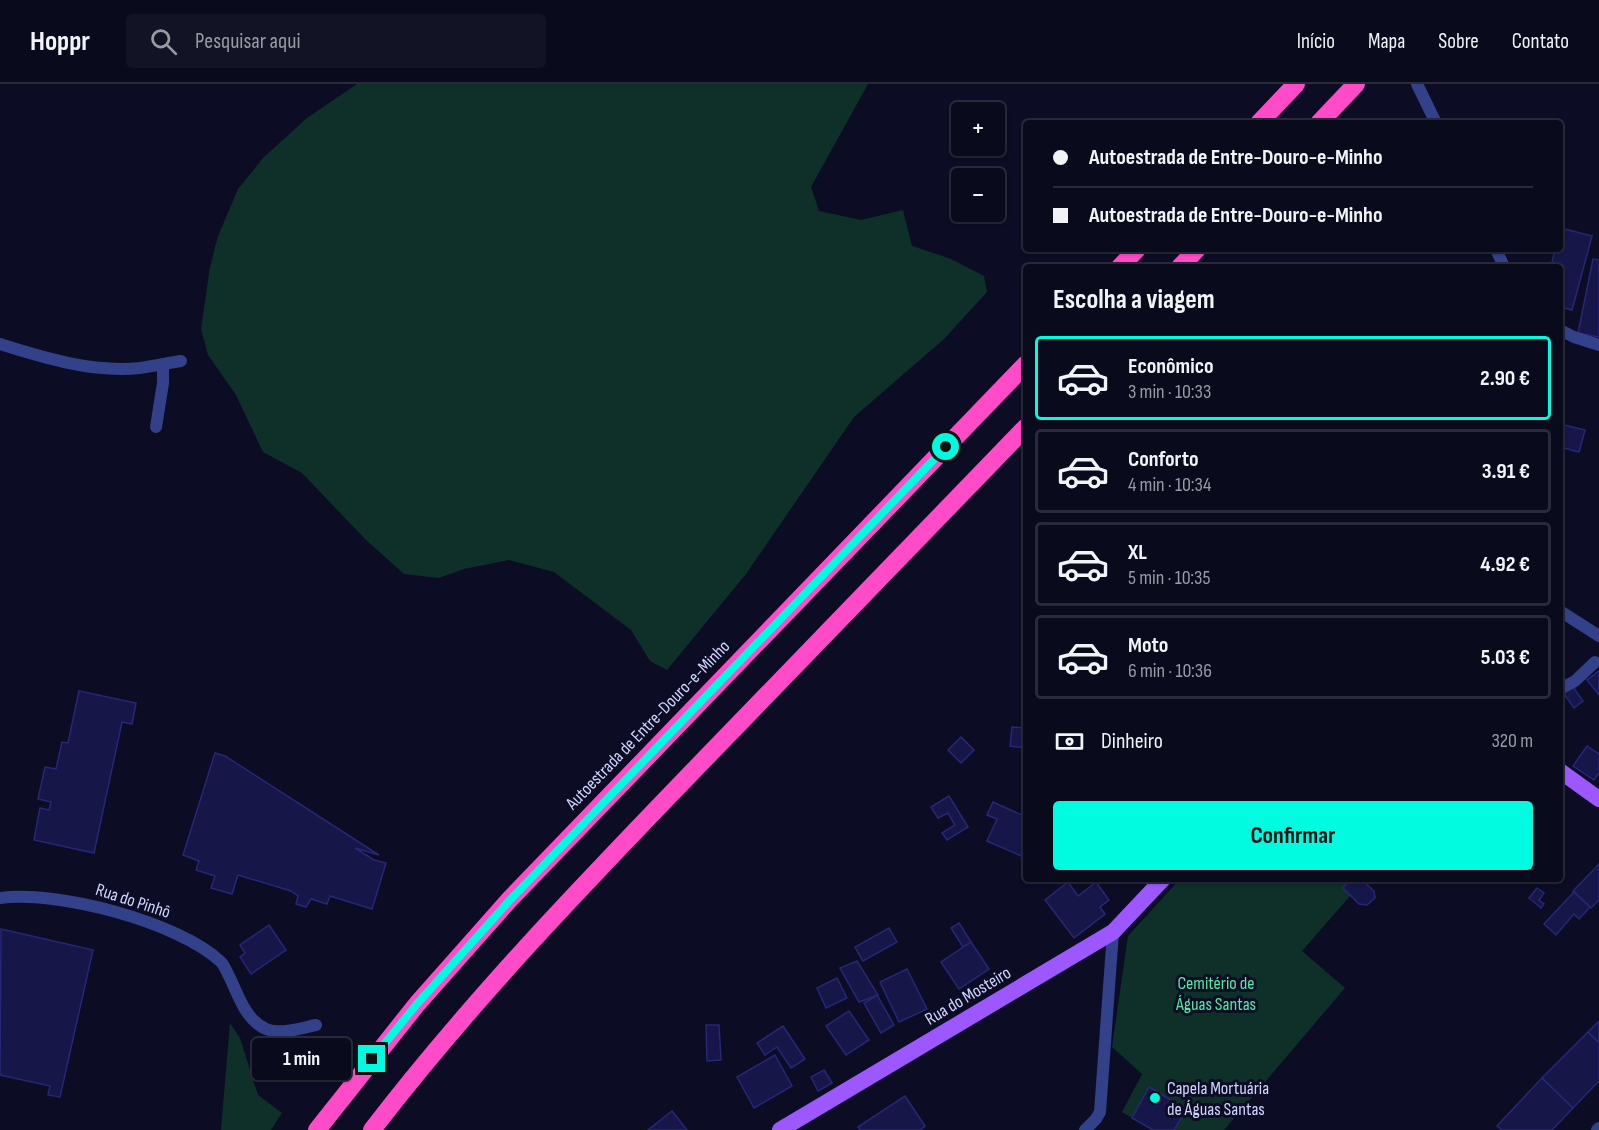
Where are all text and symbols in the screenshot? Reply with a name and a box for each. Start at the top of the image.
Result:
search box [126,14,546,68]
text: Hoppr [30,25,90,58]
icon: search [147,25,180,58]
text: Pesquisar aqui [195,28,300,55]
text: Início [1297,29,1335,54]
text: Mapa [1368,29,1405,54]
text: Sobre [1438,29,1479,54]
text: Contato [1512,29,1569,54]
map controls [951,102,1005,222]
button: + [951,102,1005,156]
text: Autoestrada de Entre-Douro-e-Minho [1089,144,1382,171]
button: − [951,168,1005,222]
text: Autoestrada de Entre-Douro-e-Minho [1089,202,1382,229]
text: Escolha a viagem [1053,284,1215,316]
icon: car [1056,351,1110,405]
text: Econômico [1128,353,1214,380]
text: 2.90 € [1480,365,1530,392]
text: 3 min · 10:33 [1128,380,1211,404]
route start [932,433,959,460]
icon: car [1056,444,1110,498]
text: Conforto [1128,446,1199,473]
text: 3.91 € [1482,458,1530,485]
text: 4 min · 10:34 [1128,473,1211,497]
icon: car [1056,537,1110,591]
text: XL [1128,539,1147,566]
text: 4.92 € [1480,551,1530,578]
text: 5 min · 10:35 [1128,566,1211,590]
icon: car [1056,630,1110,684]
text: Moto [1128,632,1168,659]
street label: Autoestrada de Entre-Douro-e-Minho [561,636,734,815]
text: 5.03 € [1481,644,1530,671]
text: 6 min · 10:36 [1128,659,1212,683]
icon: cash [1053,725,1086,758]
text: Dinheiro [1101,728,1163,755]
text: 320 m [1491,729,1533,753]
button: Confirmar [1053,801,1533,870]
street label: Rua do Pinhô [93,879,173,923]
street label: Rua do Mosteiro [921,962,1015,1030]
park label: Cemitério de Águas Santas [1175,973,1256,1015]
callout: 1 min [252,1038,351,1080]
route end [358,1045,385,1072]
text: 1 min [283,1047,320,1071]
place label: Capela Mortuária de Águas Santas [1167,1078,1269,1120]
marker: Capela Mortuária de Águas Santas [1148,1091,1162,1105]

